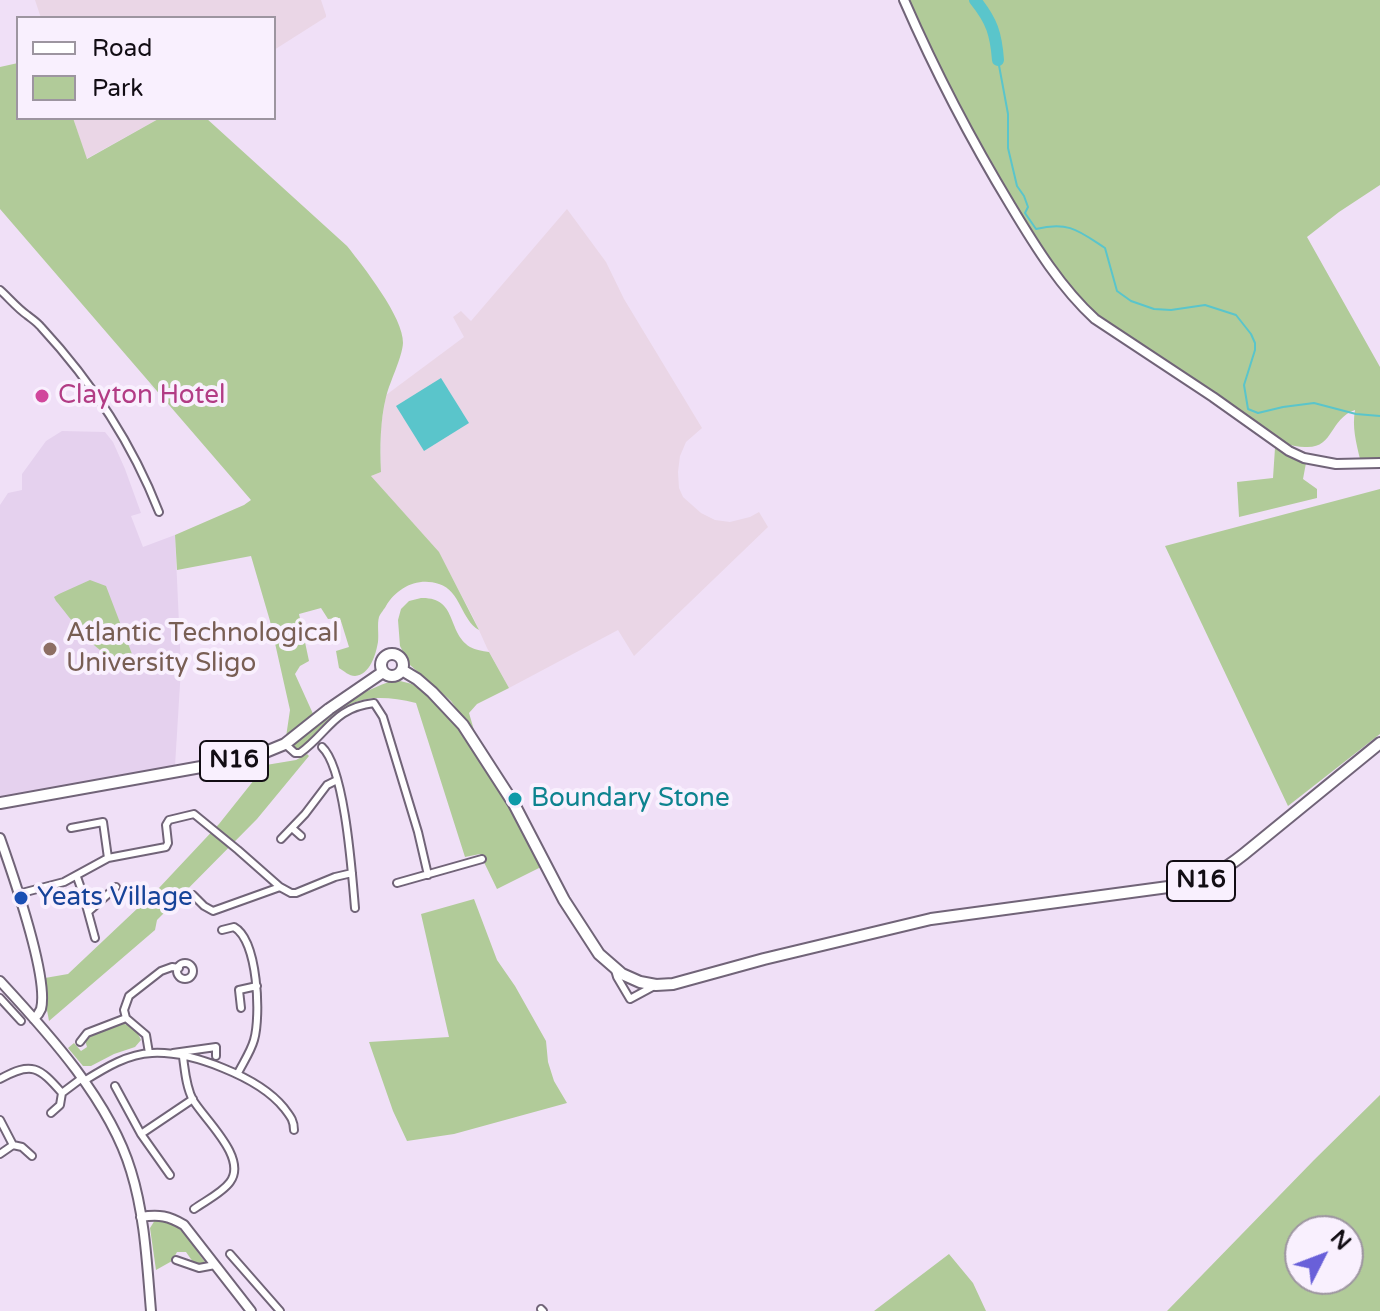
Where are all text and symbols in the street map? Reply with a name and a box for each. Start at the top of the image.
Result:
legend [16,16,276,120]
text: Road [92,34,152,63]
text: Park [92,74,143,103]
place label: Clayton Hotel [58,380,225,412]
marker: Clayton Hotel [33,387,51,405]
place label: Atlantic Technological University Sligo [66,618,339,680]
marker: Atlantic Technological University Sligo [41,640,59,658]
road number: N16 [200,741,268,781]
place label: Boundary Stone [531,783,730,815]
marker: Boundary Stone [506,790,524,808]
road number: N16 [1167,861,1235,901]
place label: Yeats Village [37,882,193,914]
marker: Yeats Village [12,889,30,907]
north arrow [1284,1215,1364,1295]
text: N [1325,1225,1356,1256]

